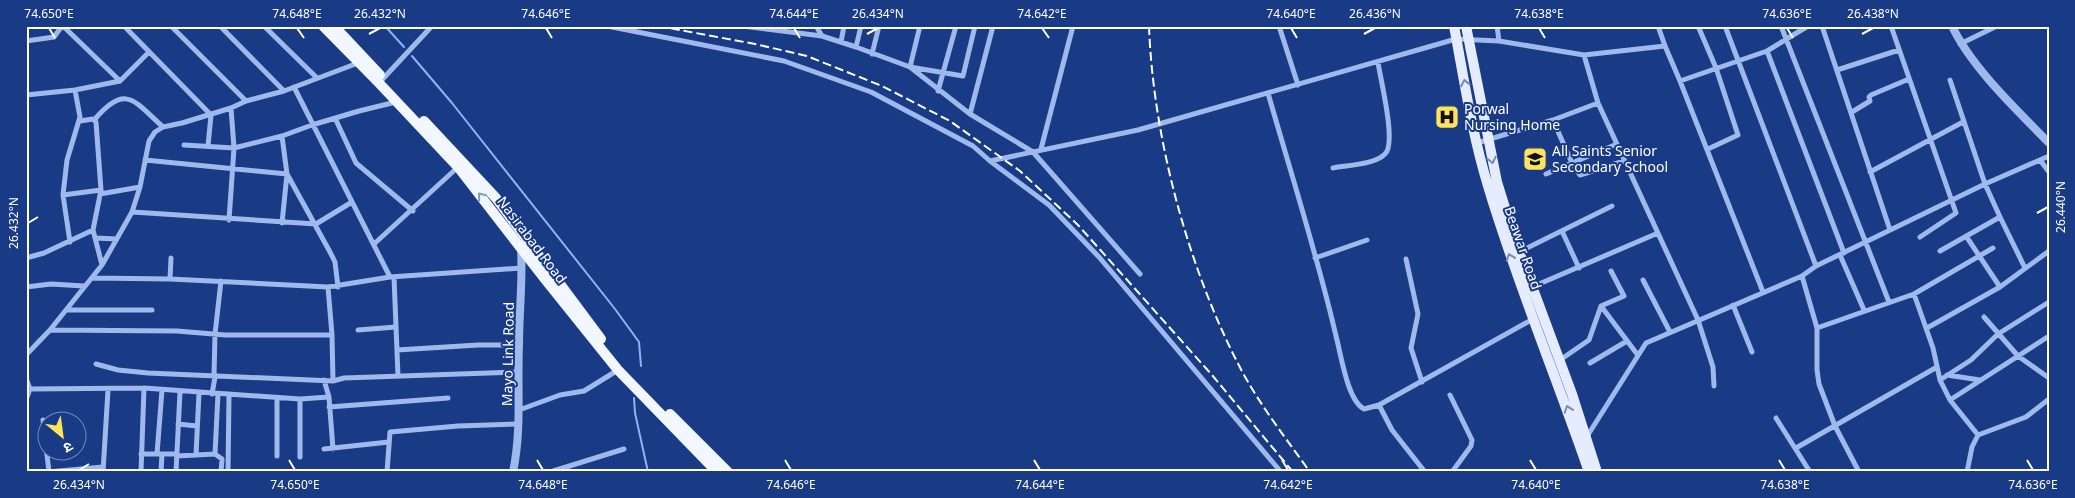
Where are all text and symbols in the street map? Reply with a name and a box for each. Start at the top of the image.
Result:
text: 74.650°E [24,5,74,22]
text: 74.648°E [272,5,322,22]
text: 26.432°N [354,5,406,22]
text: 74.646°E [521,5,571,22]
text: 74.644°E [769,5,819,22]
text: 26.434°N [852,5,904,22]
text: 74.642°E [1017,5,1067,22]
text: 74.640°E [1266,5,1316,22]
text: 26.436°N [1349,5,1401,22]
text: 74.638°E [1514,5,1564,22]
text: 74.636°E [1762,5,1812,22]
text: 26.438°N [1847,5,1899,22]
one-way arrow [1460,79,1471,87]
place label: Porwal Nursing Home [1464,99,1560,134]
hospital icon: Porwal Nursing Home [1434,104,1460,130]
place label: All Saints Senior Secondary School [1552,141,1668,176]
school or university icon: All Saints Senior Secondary School [1522,146,1548,172]
one-way arrow [1486,155,1497,164]
text: 26.440°N [2052,181,2069,233]
one-way arrow [477,192,486,201]
street label: Nasirabad Road [493,192,571,287]
text: 26.432°N [5,197,22,249]
street label: Beawar Road [1500,204,1547,292]
one-way arrow [1506,253,1516,262]
street label: Mayo Link Road [497,302,518,406]
one-way arrow [1563,405,1573,414]
north arrow [38,410,88,460]
text: उ [60,438,77,458]
text: 26.434°N [53,476,105,493]
text: 74.650°E [270,476,320,493]
text: 74.648°E [518,476,568,493]
text: 74.646°E [766,476,816,493]
text: 74.644°E [1015,476,1065,493]
text: 74.642°E [1263,476,1313,493]
text: 74.640°E [1511,476,1561,493]
text: 74.638°E [1760,476,1810,493]
text: 74.636°E [2008,476,2058,493]

